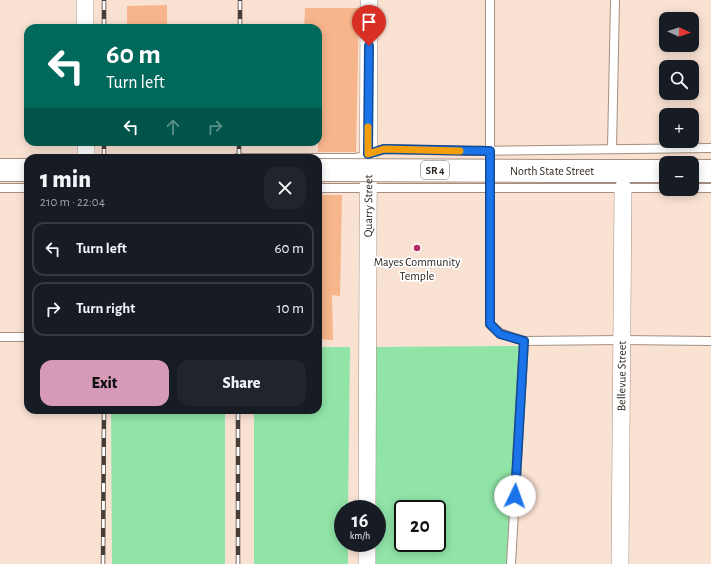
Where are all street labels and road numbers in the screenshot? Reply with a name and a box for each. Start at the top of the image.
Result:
road number: SR 4 [421,161,449,179]
street label: North State Street [510,165,594,177]
street label: Quarry Street [362,175,375,237]
street label: Bellevue Street [615,341,628,411]

